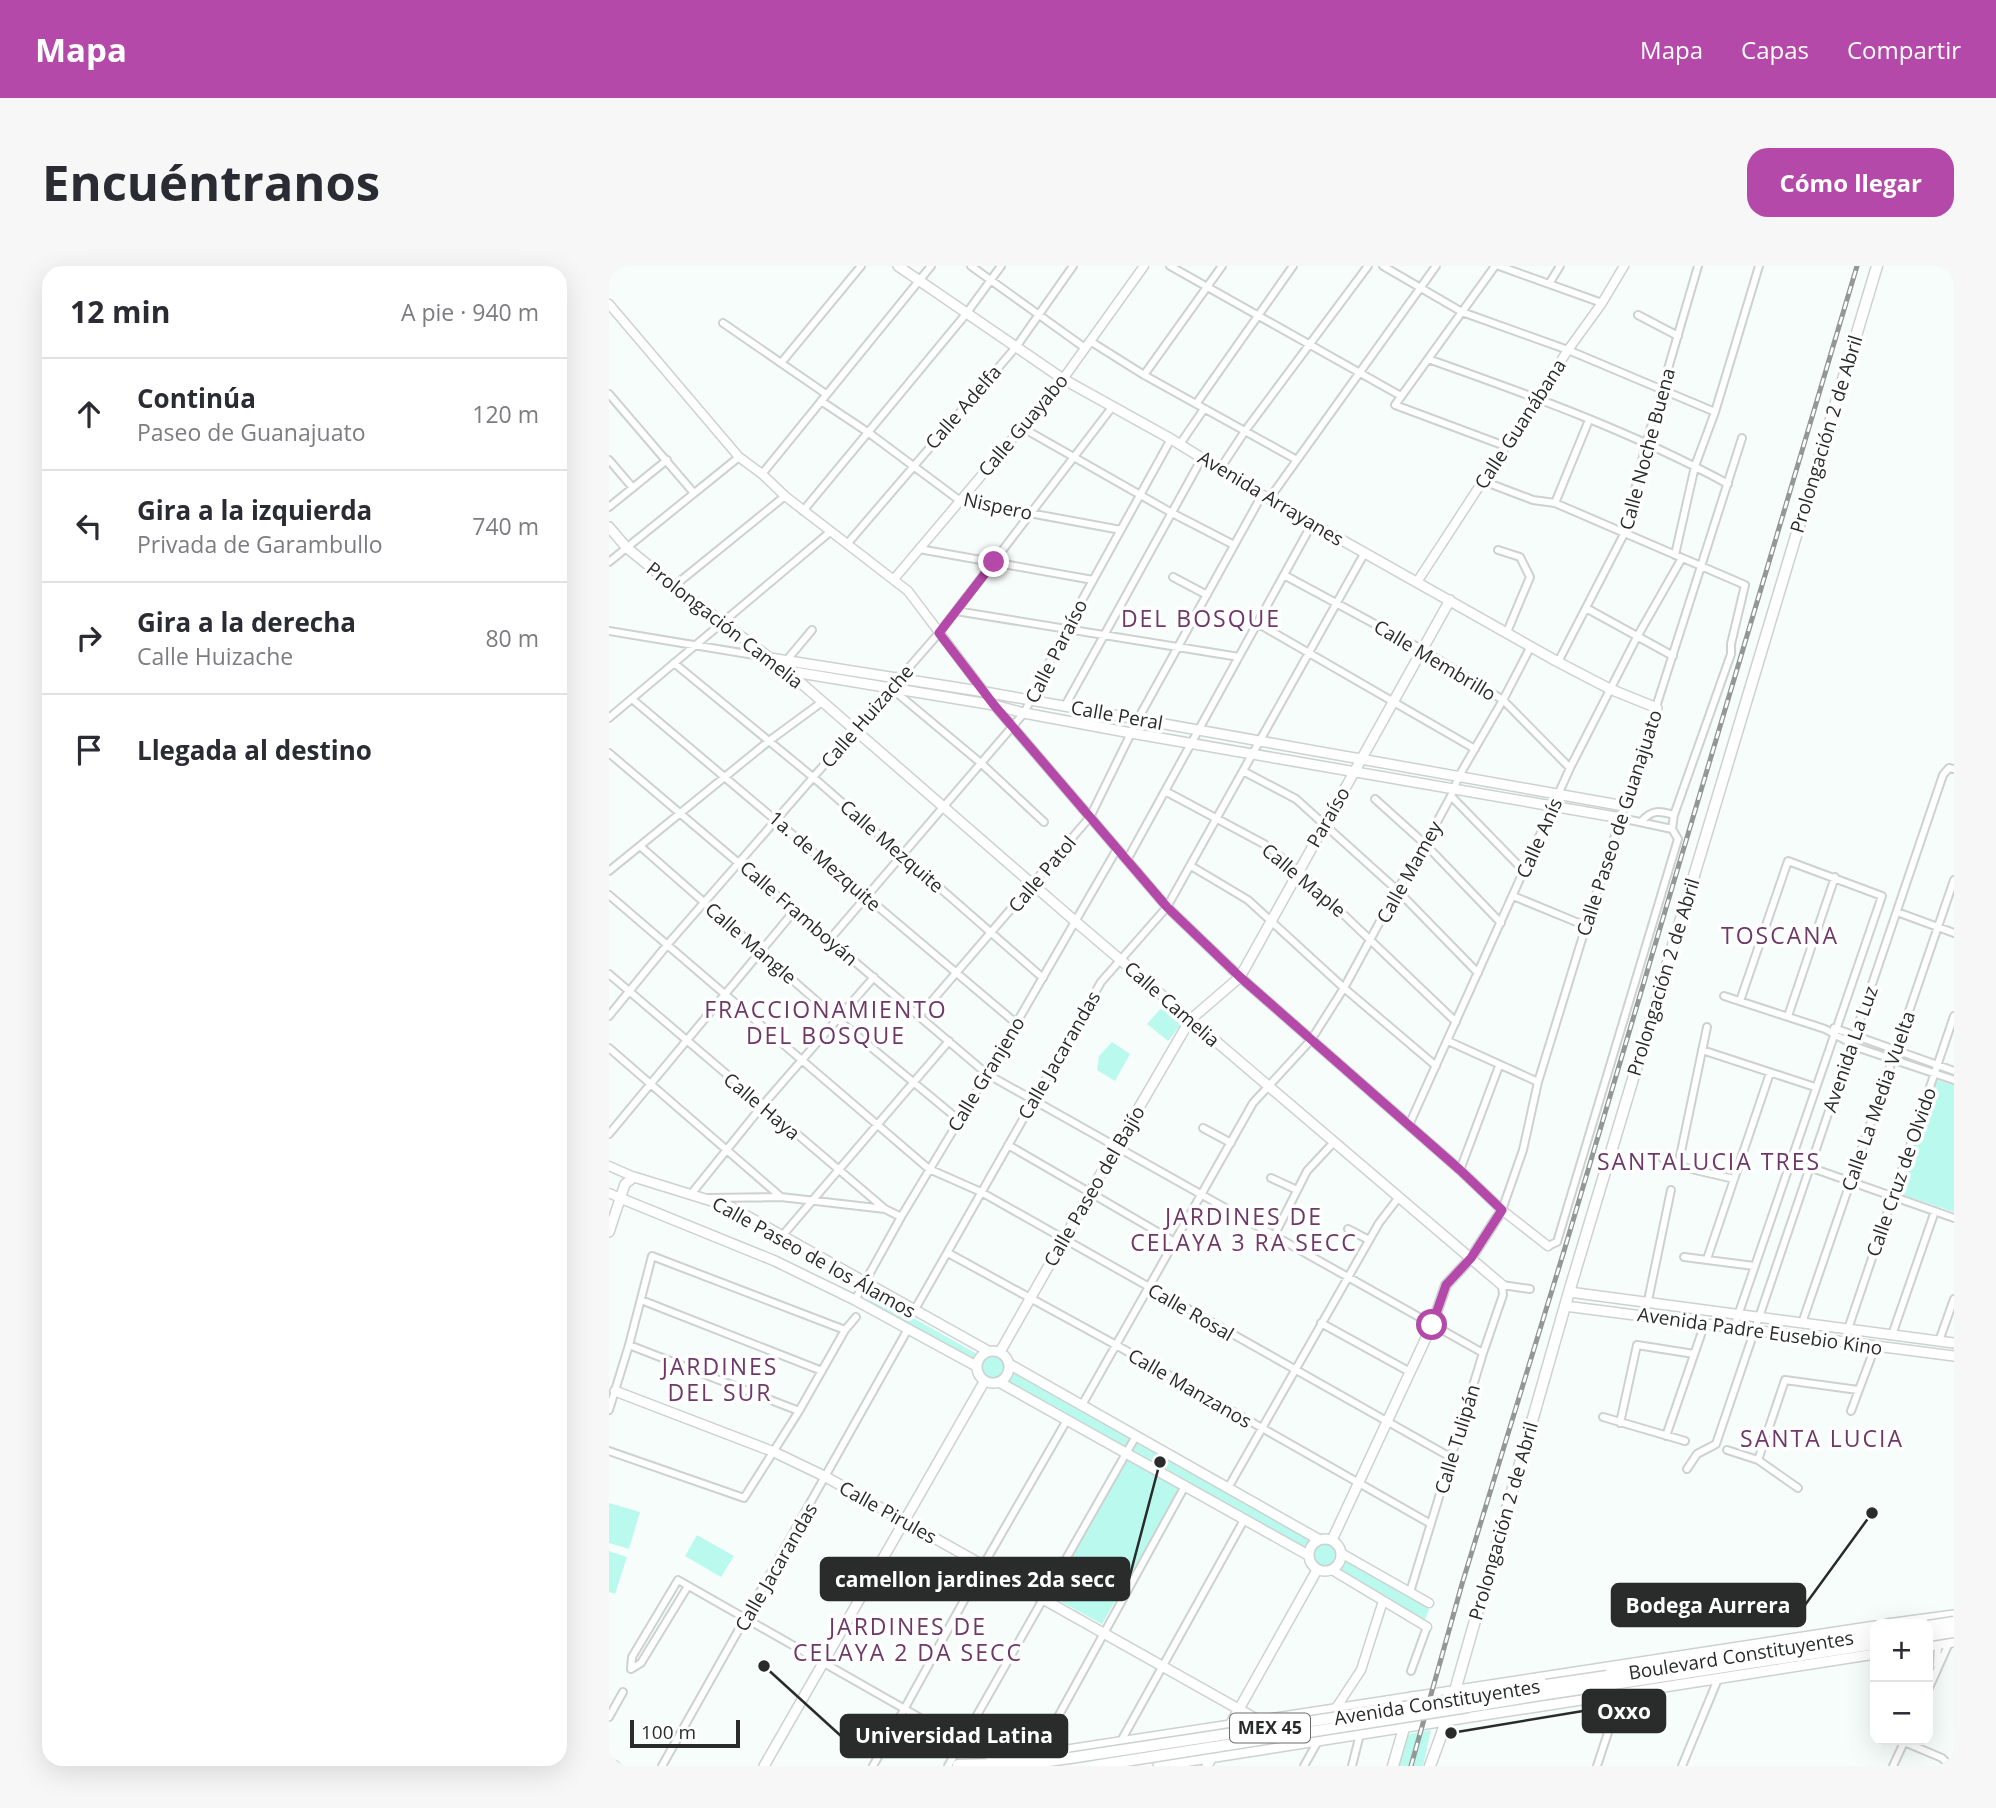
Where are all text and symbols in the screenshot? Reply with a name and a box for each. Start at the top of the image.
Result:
text: Mapa [35,27,127,72]
text: Mapa [1640,33,1703,66]
text: Capas [1741,33,1809,66]
text: Compartir [1847,33,1961,66]
button: Cómo llegar [1747,148,1954,217]
text: Encuéntranos [42,149,380,215]
text: 12 min [70,291,170,332]
text: A pie · 940 m [401,296,539,328]
street label: Prolongación 2 de Abril [1784,332,1868,536]
street label: Calle Guanábana [1468,354,1572,494]
street label: Calle Adelfa [919,359,1007,455]
street label: Calle Noche Buena [1613,365,1681,533]
street label: Calle Guayabo [972,368,1074,482]
text: Continúa [137,380,256,416]
icon: ahead [70,395,108,433]
text: 120 m [472,398,539,430]
text: Paseo de Guanajuato [137,416,365,448]
street label: Avenida Arrayanes [1193,444,1349,552]
street label: Nispero [961,486,1035,526]
text: Gira a la izquierda [137,492,372,528]
icon: left [70,507,108,545]
text: 740 m [472,510,539,542]
text: Privada de Garambullo [137,528,383,560]
route end [978,546,1009,577]
street label: Prolongación Camelia [641,556,809,694]
street label: Calle Paraíso [1019,595,1093,707]
district label: DEL BOSQUE [1121,602,1281,634]
text: Gira a la derecha [137,604,356,640]
street label: Calle Membrillo [1369,613,1501,707]
icon: right [70,619,108,657]
text: 80 m [485,622,539,654]
text: Calle Huizache [137,640,293,672]
street label: Calle Huizache [815,659,919,773]
street label: Calle Peral [1069,694,1165,736]
street label: Calle Paseo de Guanajuato [1570,707,1668,939]
icon: arrive [70,731,108,769]
text: Llegada al destino [137,732,372,768]
street label: Paraíso [1300,782,1356,852]
street label: Calle Mezquite [834,794,950,898]
street label: Calle Anís [1510,794,1568,882]
street label: 1a. de Mezquite [763,805,887,917]
street label: Calle Mamey [1370,816,1448,928]
street label: Calle Patol [1002,830,1082,918]
street label: Calle Maple [1256,837,1352,923]
street label: Calle Framboyán [735,855,863,971]
street label: Prolongación 2 de Abril [1621,875,1705,1079]
street label: Calle Mangle [700,896,802,990]
district label: TOSCANA [1721,919,1839,951]
street label: Calle Camelia [1119,955,1225,1053]
street label: Avenida La Luz [1816,982,1884,1115]
street label: Calle Jacarandas [1012,986,1106,1124]
district label: FRACCIONAMIENTO DEL BOSQUE [704,993,948,1051]
street label: Calle La Media Vuelta [1835,1008,1921,1194]
street label: Calle Granjeno [941,1012,1031,1136]
street label: Calle Haya [718,1066,806,1146]
street label: Calle Cruz de Olvido [1860,1084,1942,1260]
street label: Calle Paseo del Bajío [1037,1101,1151,1271]
district label: SANTALUCIA TRES [1597,1145,1821,1177]
street label: Calle Paseo de los Álamos [708,1190,920,1324]
district label: JARDINES DE CELAYA 3 RA SECC [1130,1200,1358,1258]
street label: Calle Rosal [1143,1277,1239,1347]
street label: Avenida Padre Eusebio Kino [1636,1301,1884,1361]
route start [1416,1309,1447,1340]
street label: Calle Manzanos [1123,1342,1257,1434]
district label: JARDINES DEL SUR [660,1350,778,1408]
street label: Calle Tulipán [1428,1381,1486,1497]
street label: Prolongación 2 de Abril [1462,1419,1544,1623]
district label: SANTA LUCIA [1740,1422,1904,1454]
street label: Calle Pirules [835,1474,941,1550]
street label: Calle Jacarandas [729,1498,823,1636]
callout: camellon jardines 2da secc [821,1558,1129,1600]
text: camellon jardines 2da secc [835,1565,1115,1593]
callout: Bodega Aurrera [1612,1584,1805,1626]
text: Bodega Aurrera [1626,1591,1790,1619]
district label: JARDINES DE CELAYA 2 DA SECC [793,1610,1023,1668]
map controls [1870,1619,1933,1745]
button: + [1870,1619,1933,1682]
street label: Boulevard Constituyentes [1627,1624,1855,1686]
street label: Avenida Constituyentes [1332,1673,1542,1731]
button: − [1870,1682,1933,1745]
callout: Oxxo [1583,1690,1665,1732]
text: Oxxo [1597,1697,1651,1725]
road number: MEX 45 [1230,1714,1310,1742]
callout: Universidad Latina [841,1715,1067,1757]
scale bar [630,1717,740,1749]
text: 100 m [641,1719,696,1745]
text: Universidad Latina [855,1721,1053,1749]

